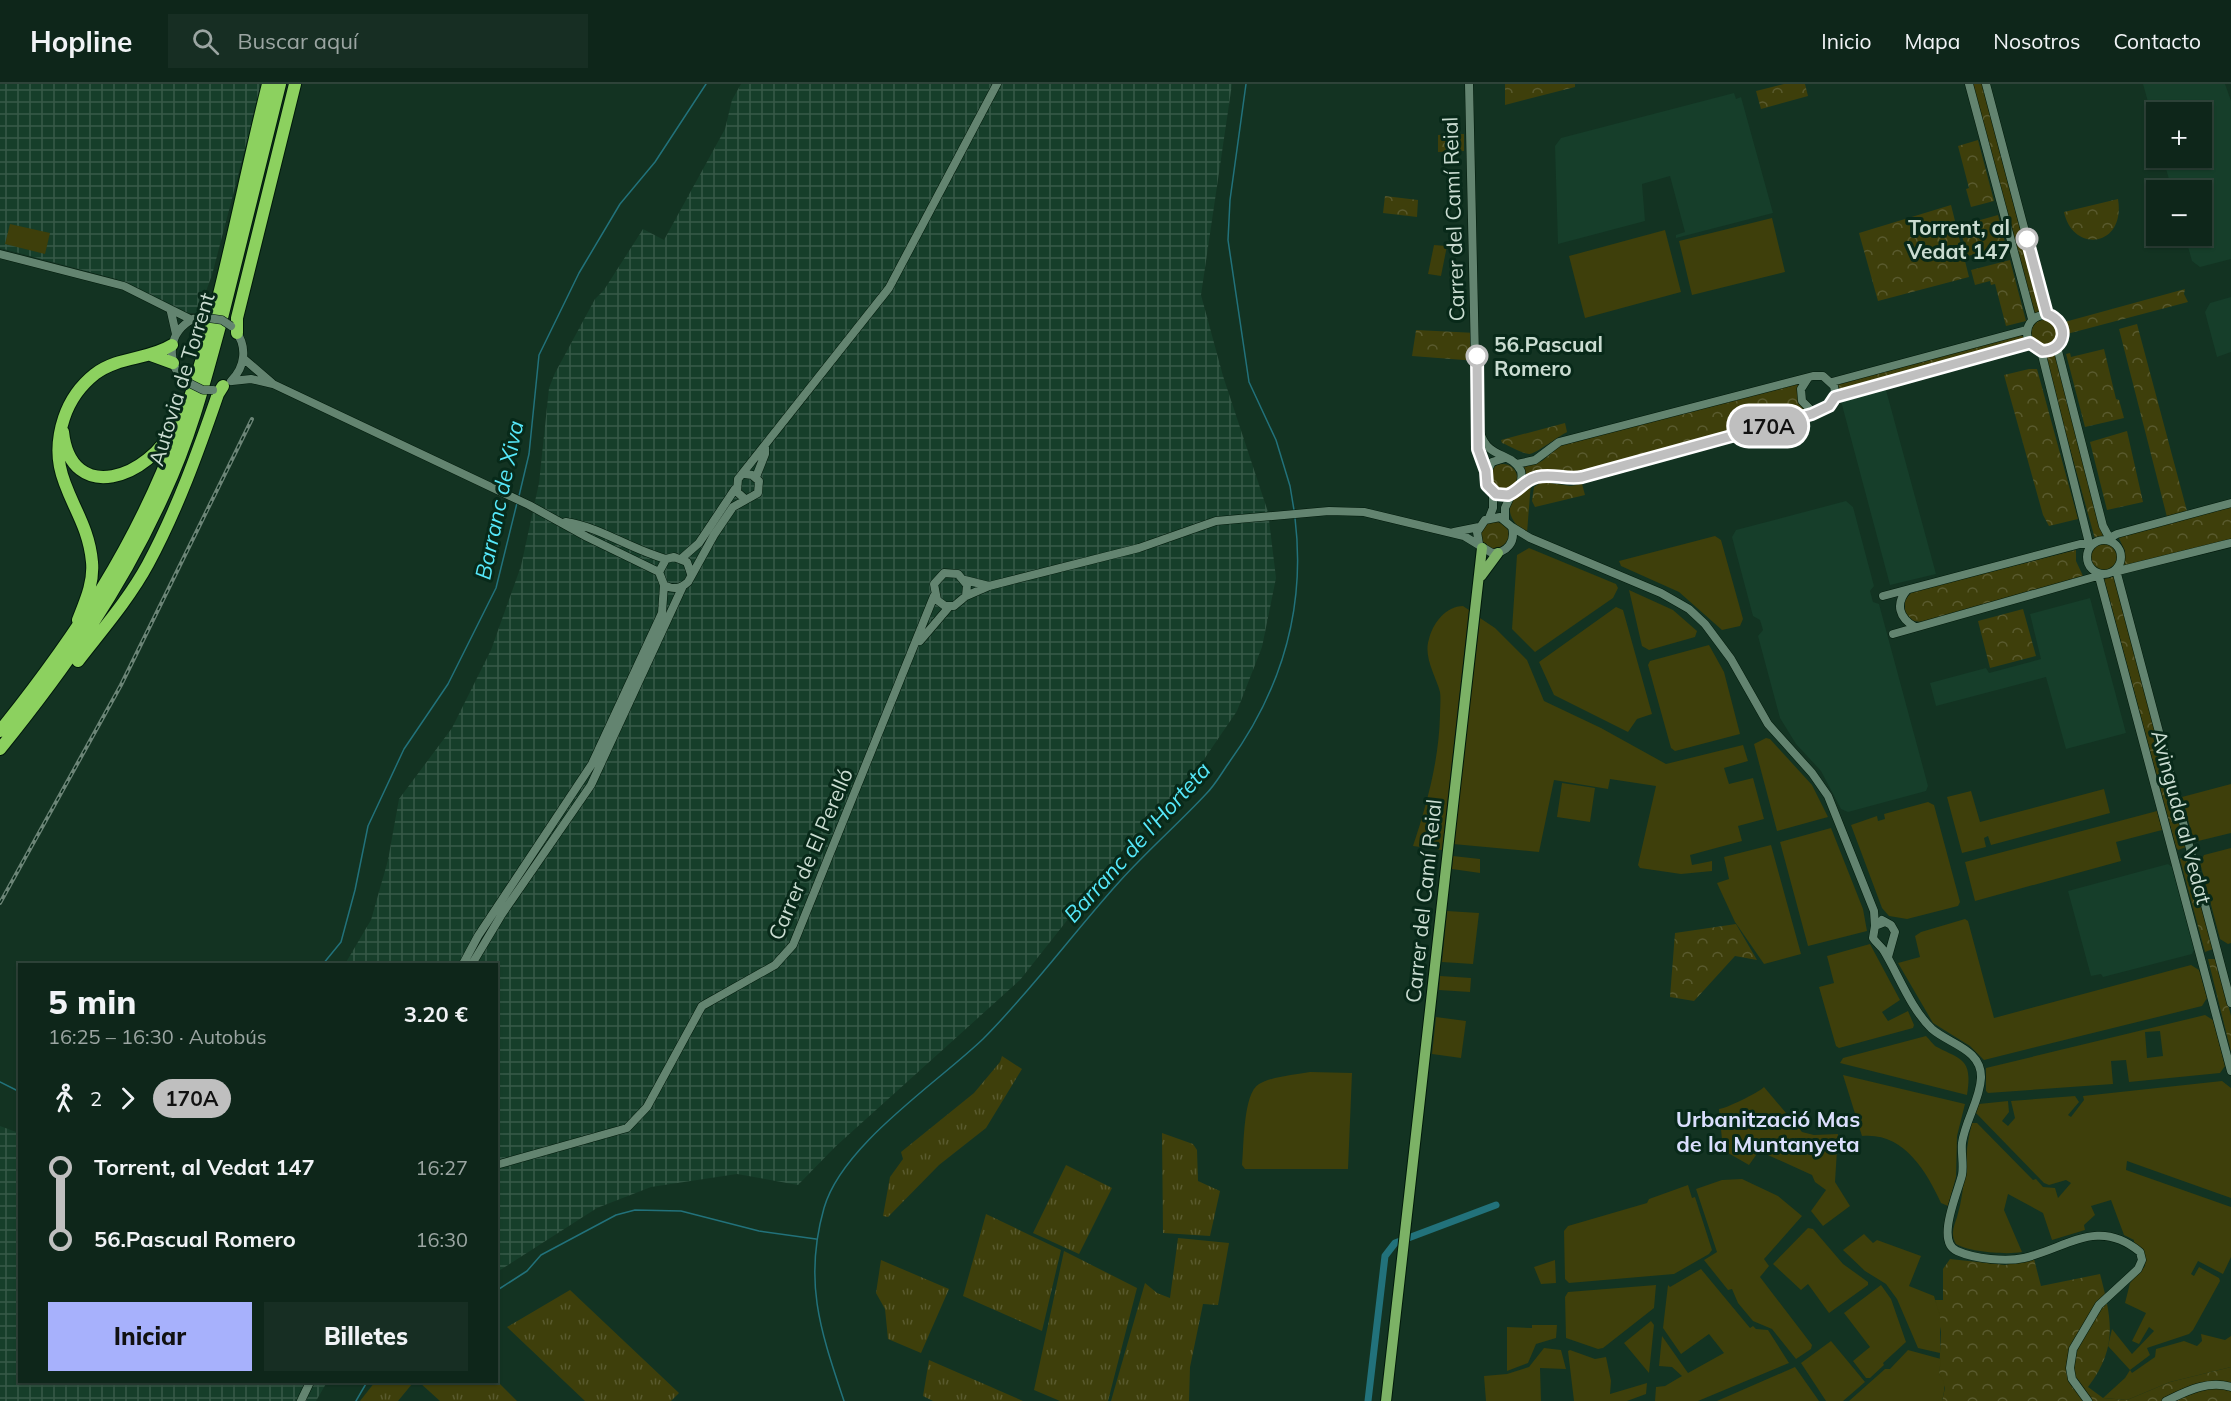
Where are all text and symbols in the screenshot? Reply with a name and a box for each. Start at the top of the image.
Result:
search box [168,14,588,68]
text: Hopline [30,24,132,59]
icon: search [189,25,222,58]
text: Buscar aquí [237,27,358,55]
text: Inicio [1821,28,1871,54]
text: Mapa [1904,28,1960,54]
text: Nosotros [1993,28,2080,54]
text: Contacto [2113,28,2201,54]
map controls [2146,102,2212,246]
button: + [2146,102,2212,168]
street label: Carrer del Camí Reial [1436,116,1470,322]
button: − [2146,180,2212,246]
place label: Torrent, al Vedat 147 [1906,214,2010,264]
marker: Torrent, al Vedat 147 [2016,228,2038,250]
street label: Autovia de Torrent [142,289,220,469]
place label: 56.Pascual Romero [1494,331,1603,381]
marker: 56.Pascual Romero [1466,345,1488,367]
line badge: 170A [1726,406,1810,446]
text: 170A [1741,413,1795,439]
water label: Barranc de Xiva [468,418,530,582]
street label: Avinguda al Vedat [2146,727,2218,907]
water label: Barranc de l'Horteta [1058,756,1216,928]
street label: Carrer de El Perelló [762,764,858,944]
street label: Carrer del Camí Reial [1399,798,1447,1004]
text: 5 min [48,981,136,1022]
text: 3.20 € [404,1000,468,1028]
text: 16:25 – 16:30 · Autobús [48,1024,267,1049]
icon: walk [48,1082,81,1115]
icon: forward [111,1082,144,1115]
text: 170A [165,1085,219,1111]
text: 2 [90,1086,102,1111]
district label: Urbanització Mas de la Muntanyeta [1676,1105,1860,1158]
text: Torrent, al Vedat 147 [94,1153,315,1181]
text: 16:27 [415,1155,468,1180]
text: 56.Pascual Romero [94,1225,296,1253]
text: 16:30 [415,1227,468,1252]
button: Iniciar [48,1302,252,1371]
button: Billetes [264,1302,468,1371]

